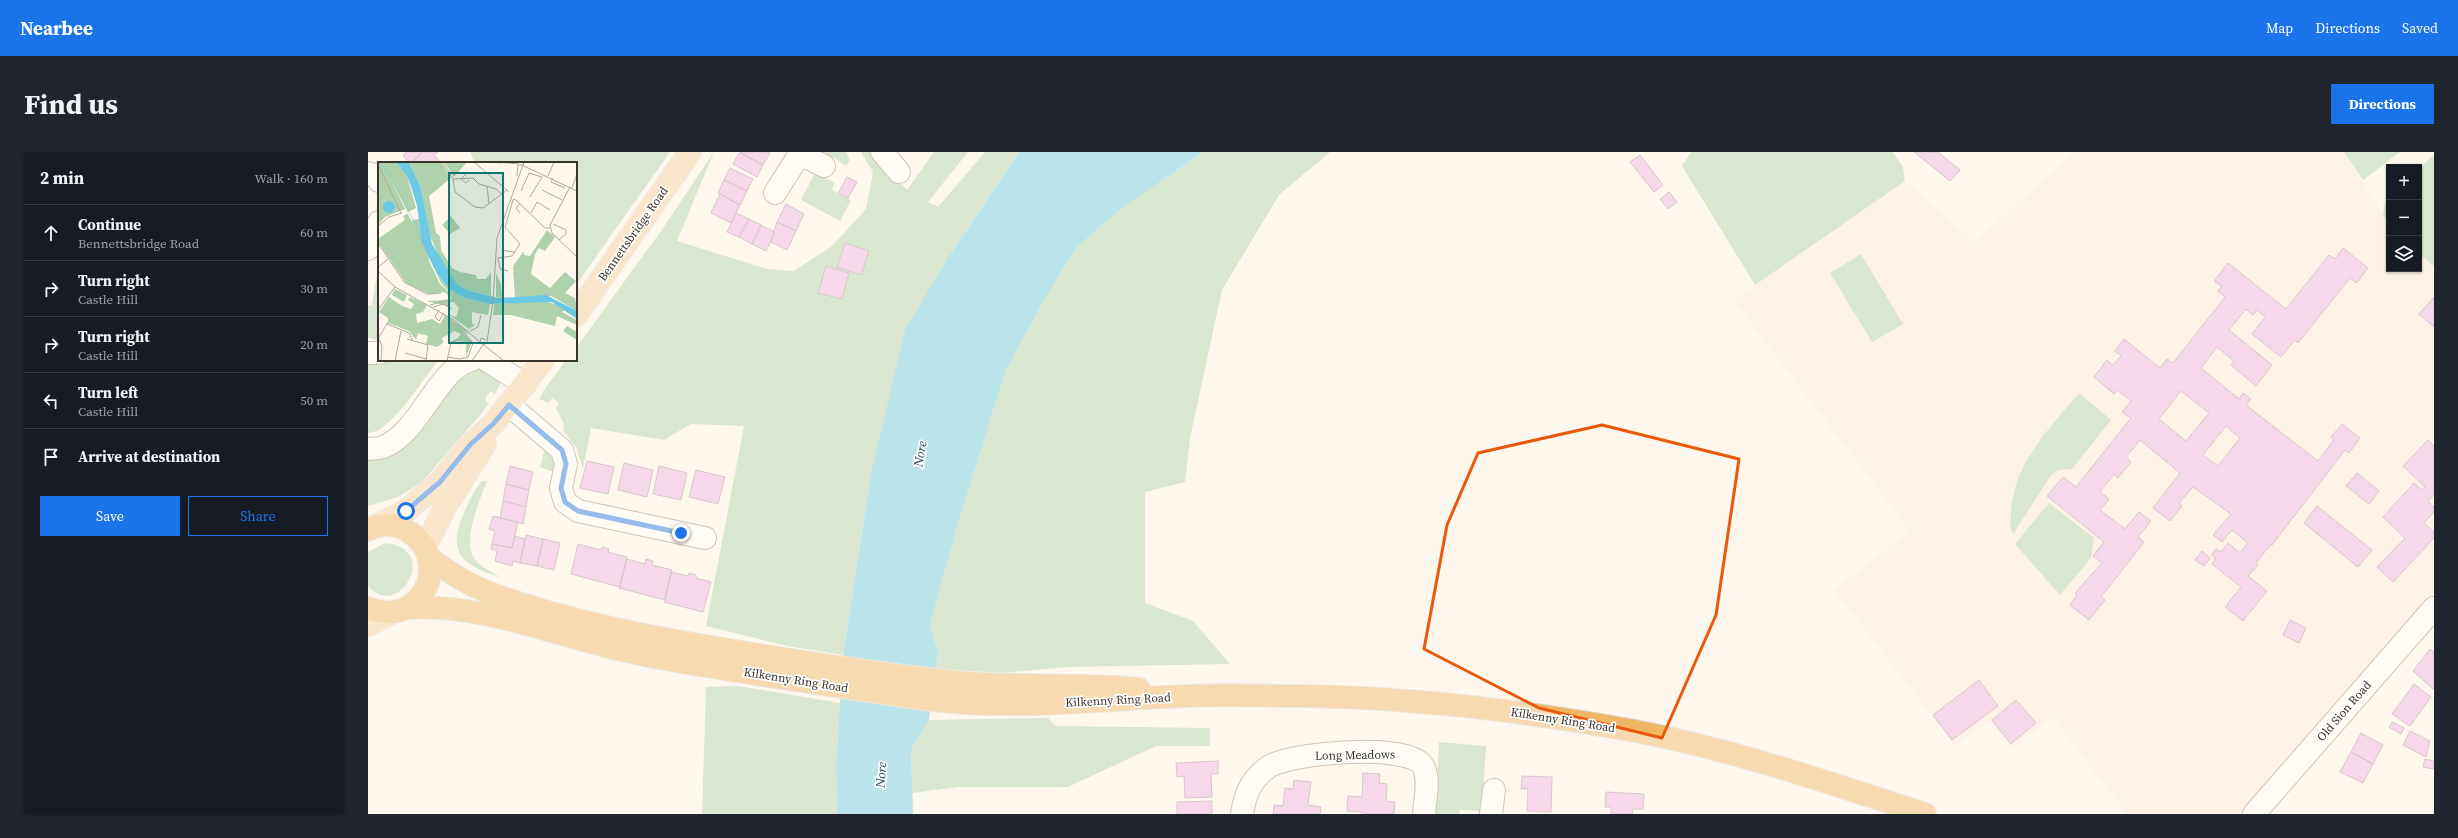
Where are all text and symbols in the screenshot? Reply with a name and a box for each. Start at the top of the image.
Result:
text: Nearbee [20,15,93,41]
text: Map [2266,18,2293,38]
text: Directions [2315,18,2380,38]
text: Saved [2402,18,2438,38]
button: Directions [2331,84,2434,124]
text: Find us [24,85,118,123]
inset map [378,162,577,361]
map controls [2386,164,2422,272]
button: + [2386,164,2422,200]
text: 2 min [40,166,84,190]
text: Walk · 160 m [255,170,328,187]
street label: Bennettsbridge Road [594,183,672,284]
button: − [2386,200,2422,236]
text: Continue [78,214,141,235]
icon: ahead [40,222,62,244]
text: 60 m [300,224,328,241]
text: Bennettsbridge Road [78,235,199,252]
button: layers [2386,236,2422,272]
text: Turn right [78,270,150,291]
icon: right [40,278,62,300]
text: 30 m [300,280,328,297]
text: Castle Hill [78,291,138,308]
text: Turn right [78,326,150,347]
icon: right [40,334,62,356]
text: 20 m [300,336,328,353]
text: Castle Hill [78,347,138,364]
text: Turn left [78,382,138,403]
icon: left [40,390,62,412]
text: 50 m [300,392,328,409]
text: Castle Hill [78,403,138,420]
water label: Nore [909,439,931,469]
icon: arrive [40,446,62,468]
text: Arrive at destination [78,446,220,467]
button: Save [40,496,180,536]
button: Share [188,496,328,536]
route start [397,502,415,520]
route end [672,524,690,542]
street label: Kilkenny Ring Road [743,664,850,696]
street label: Old Sion Road [2313,677,2375,745]
street label: Kilkenny Ring Road [1065,689,1171,711]
street label: Kilkenny Ring Road [1510,704,1617,736]
street label: Long Meadows [1315,746,1395,764]
water label: Nore [872,761,890,789]

